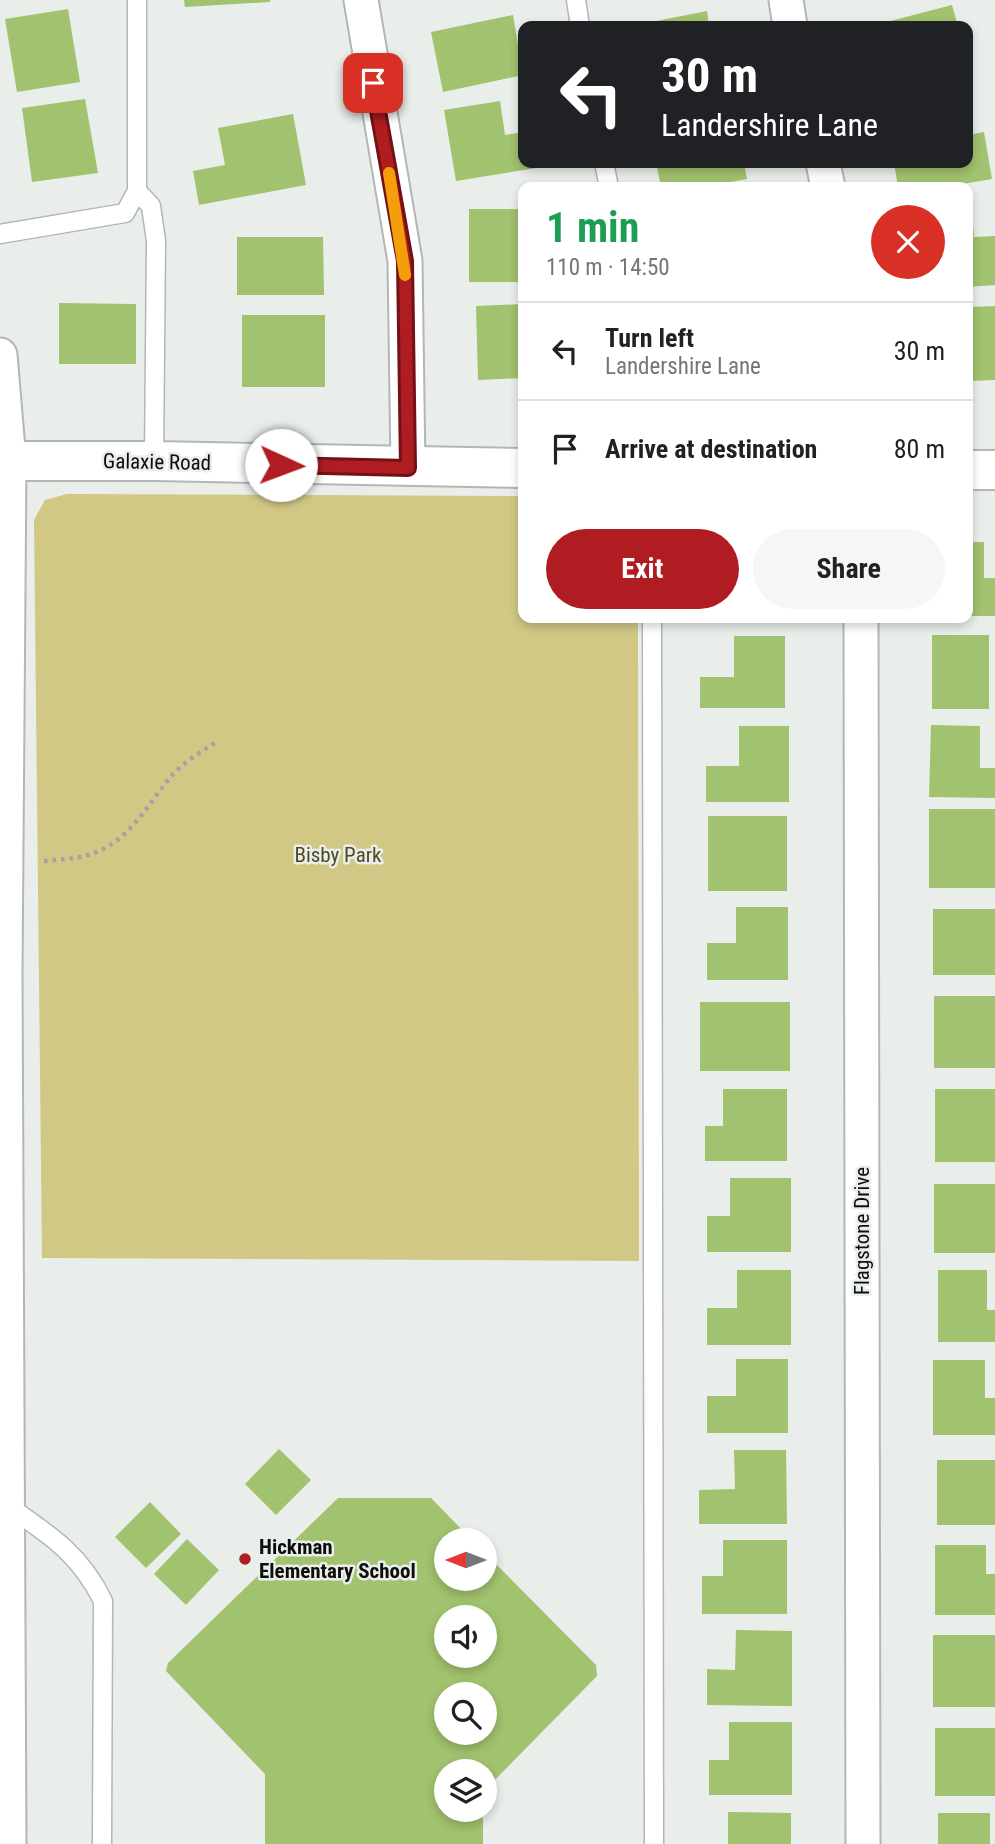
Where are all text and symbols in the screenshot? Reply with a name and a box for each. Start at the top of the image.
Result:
text: 30 m [661,47,758,104]
icon: left [546,49,637,140]
pin [343,53,403,113]
icon: arrive [354,64,392,102]
text: Landershire Lane [661,106,878,144]
text: 1 min [546,203,639,252]
button: close [871,205,945,279]
text: 110 m · 14:50 [546,254,670,281]
text: Turn left [605,323,694,353]
icon: left [546,332,584,370]
text: 30 m [894,336,945,366]
text: Landershire Lane [605,353,761,380]
position arrow [244,428,318,502]
icon: arrive [546,430,584,468]
text: Arrive at destination [605,434,817,464]
text: 80 m [894,434,945,464]
street label: Galaxie Road [103,449,211,475]
button: Exit [546,529,739,609]
button: Share [753,529,945,609]
park label: Bisby Park [294,843,382,867]
street label: Flagstone Drive [850,1167,874,1295]
north arrow [434,1528,497,1591]
map controls [434,1528,497,1822]
place label: Hickman Elementary School [259,1535,416,1583]
marker: Hickman Elementary School [237,1551,253,1567]
button: sound [434,1605,497,1668]
button: search [434,1682,497,1745]
button: layers [434,1759,497,1822]

